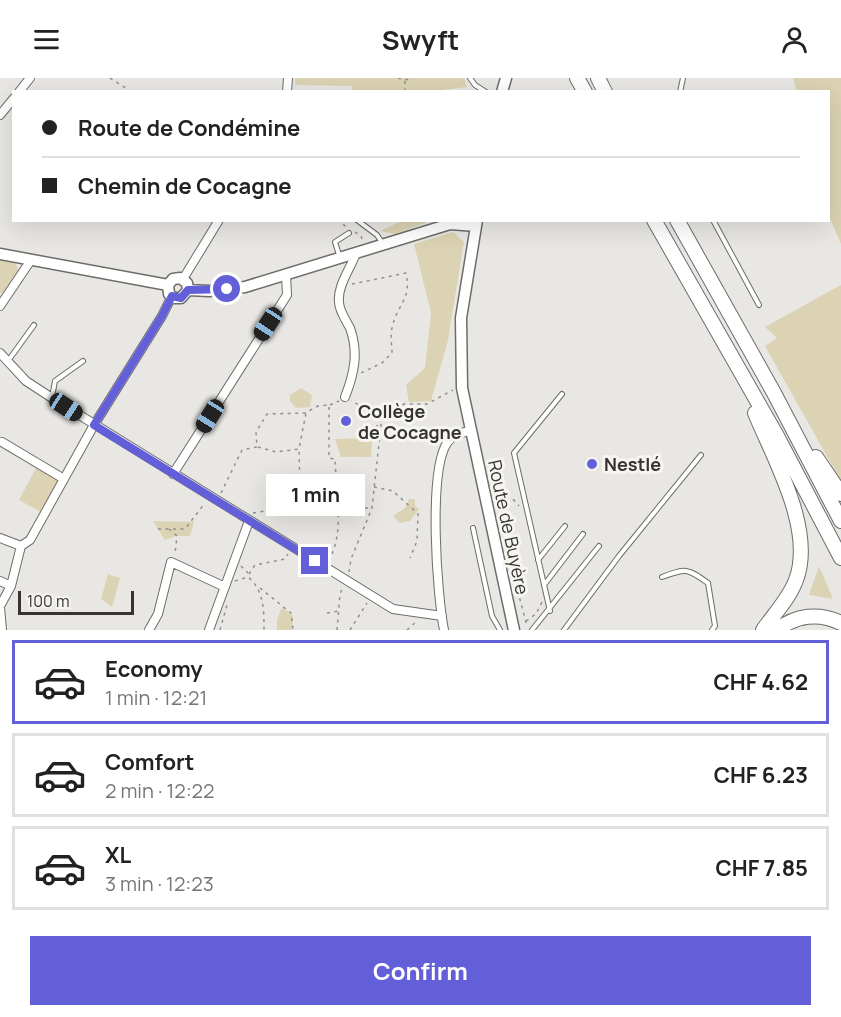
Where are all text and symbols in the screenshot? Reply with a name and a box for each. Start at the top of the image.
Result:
text: Swyft [382,21,459,58]
icon: menu [30,23,63,56]
icon: person [778,23,811,56]
text: Route de Condémine [78,113,300,143]
text: Chemin de Cocagne [78,171,292,201]
route start [213,275,240,302]
car [251,304,285,344]
car [46,390,86,424]
car [193,396,227,436]
place label: Collège de Cocagne [358,399,462,444]
marker: Collège de Cocagne [339,414,353,428]
place label: Nestlé [604,452,661,476]
street label: Route de Buyère [483,457,535,597]
marker: Nestlé [585,457,599,471]
callout: 1 min [266,474,364,516]
text: 1 min [291,481,340,508]
route end [301,547,328,574]
scale bar [18,588,134,616]
text: 100 m [27,590,70,612]
text: Economy [105,654,203,684]
icon: car [33,655,87,709]
text: CHF 4.62 [714,667,808,697]
text: 1 min · 12:21 [105,684,207,711]
text: Comfort [105,747,194,777]
icon: car [33,748,87,802]
text: CHF 6.23 [714,760,808,790]
text: 2 min · 12:22 [105,777,214,804]
text: XL [105,840,131,870]
icon: car [33,841,87,895]
text: CHF 7.85 [716,853,808,883]
text: 3 min · 12:23 [105,870,214,897]
button: Confirm [30,936,811,1005]

